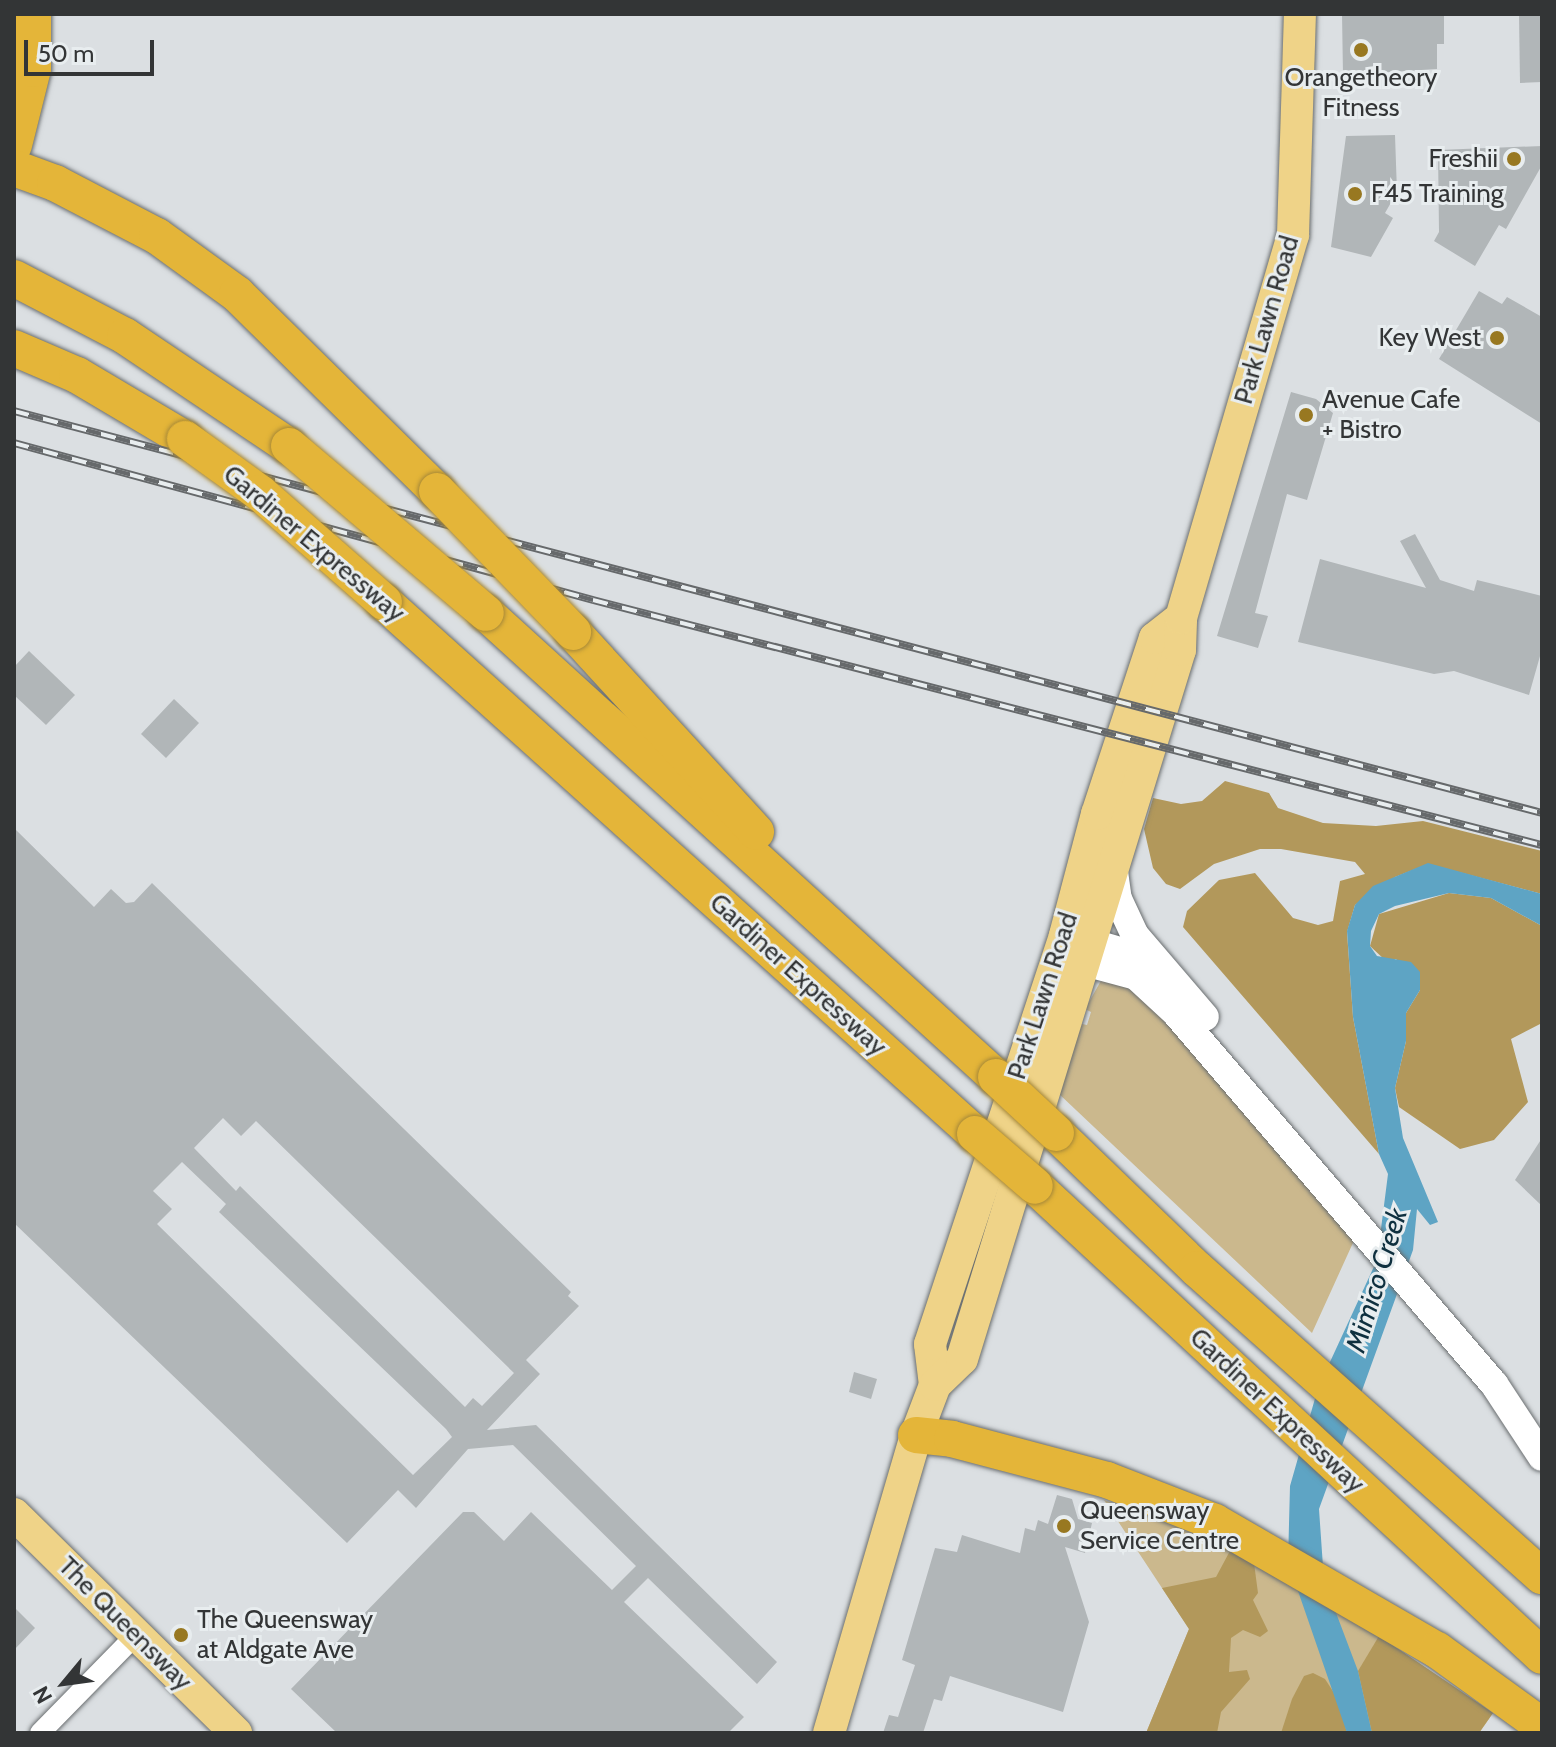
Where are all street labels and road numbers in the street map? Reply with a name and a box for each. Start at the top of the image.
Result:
street label: Park Lawn Road [1228,232,1306,408]
street label: Gardiner Expressway [217,459,411,629]
street label: Gardiner Expressway [703,887,893,1063]
street label: Park Lawn Road [1001,909,1085,1083]
street label: Gardiner Expressway [1183,1322,1371,1500]
street label: The Queensway [52,1551,198,1697]

